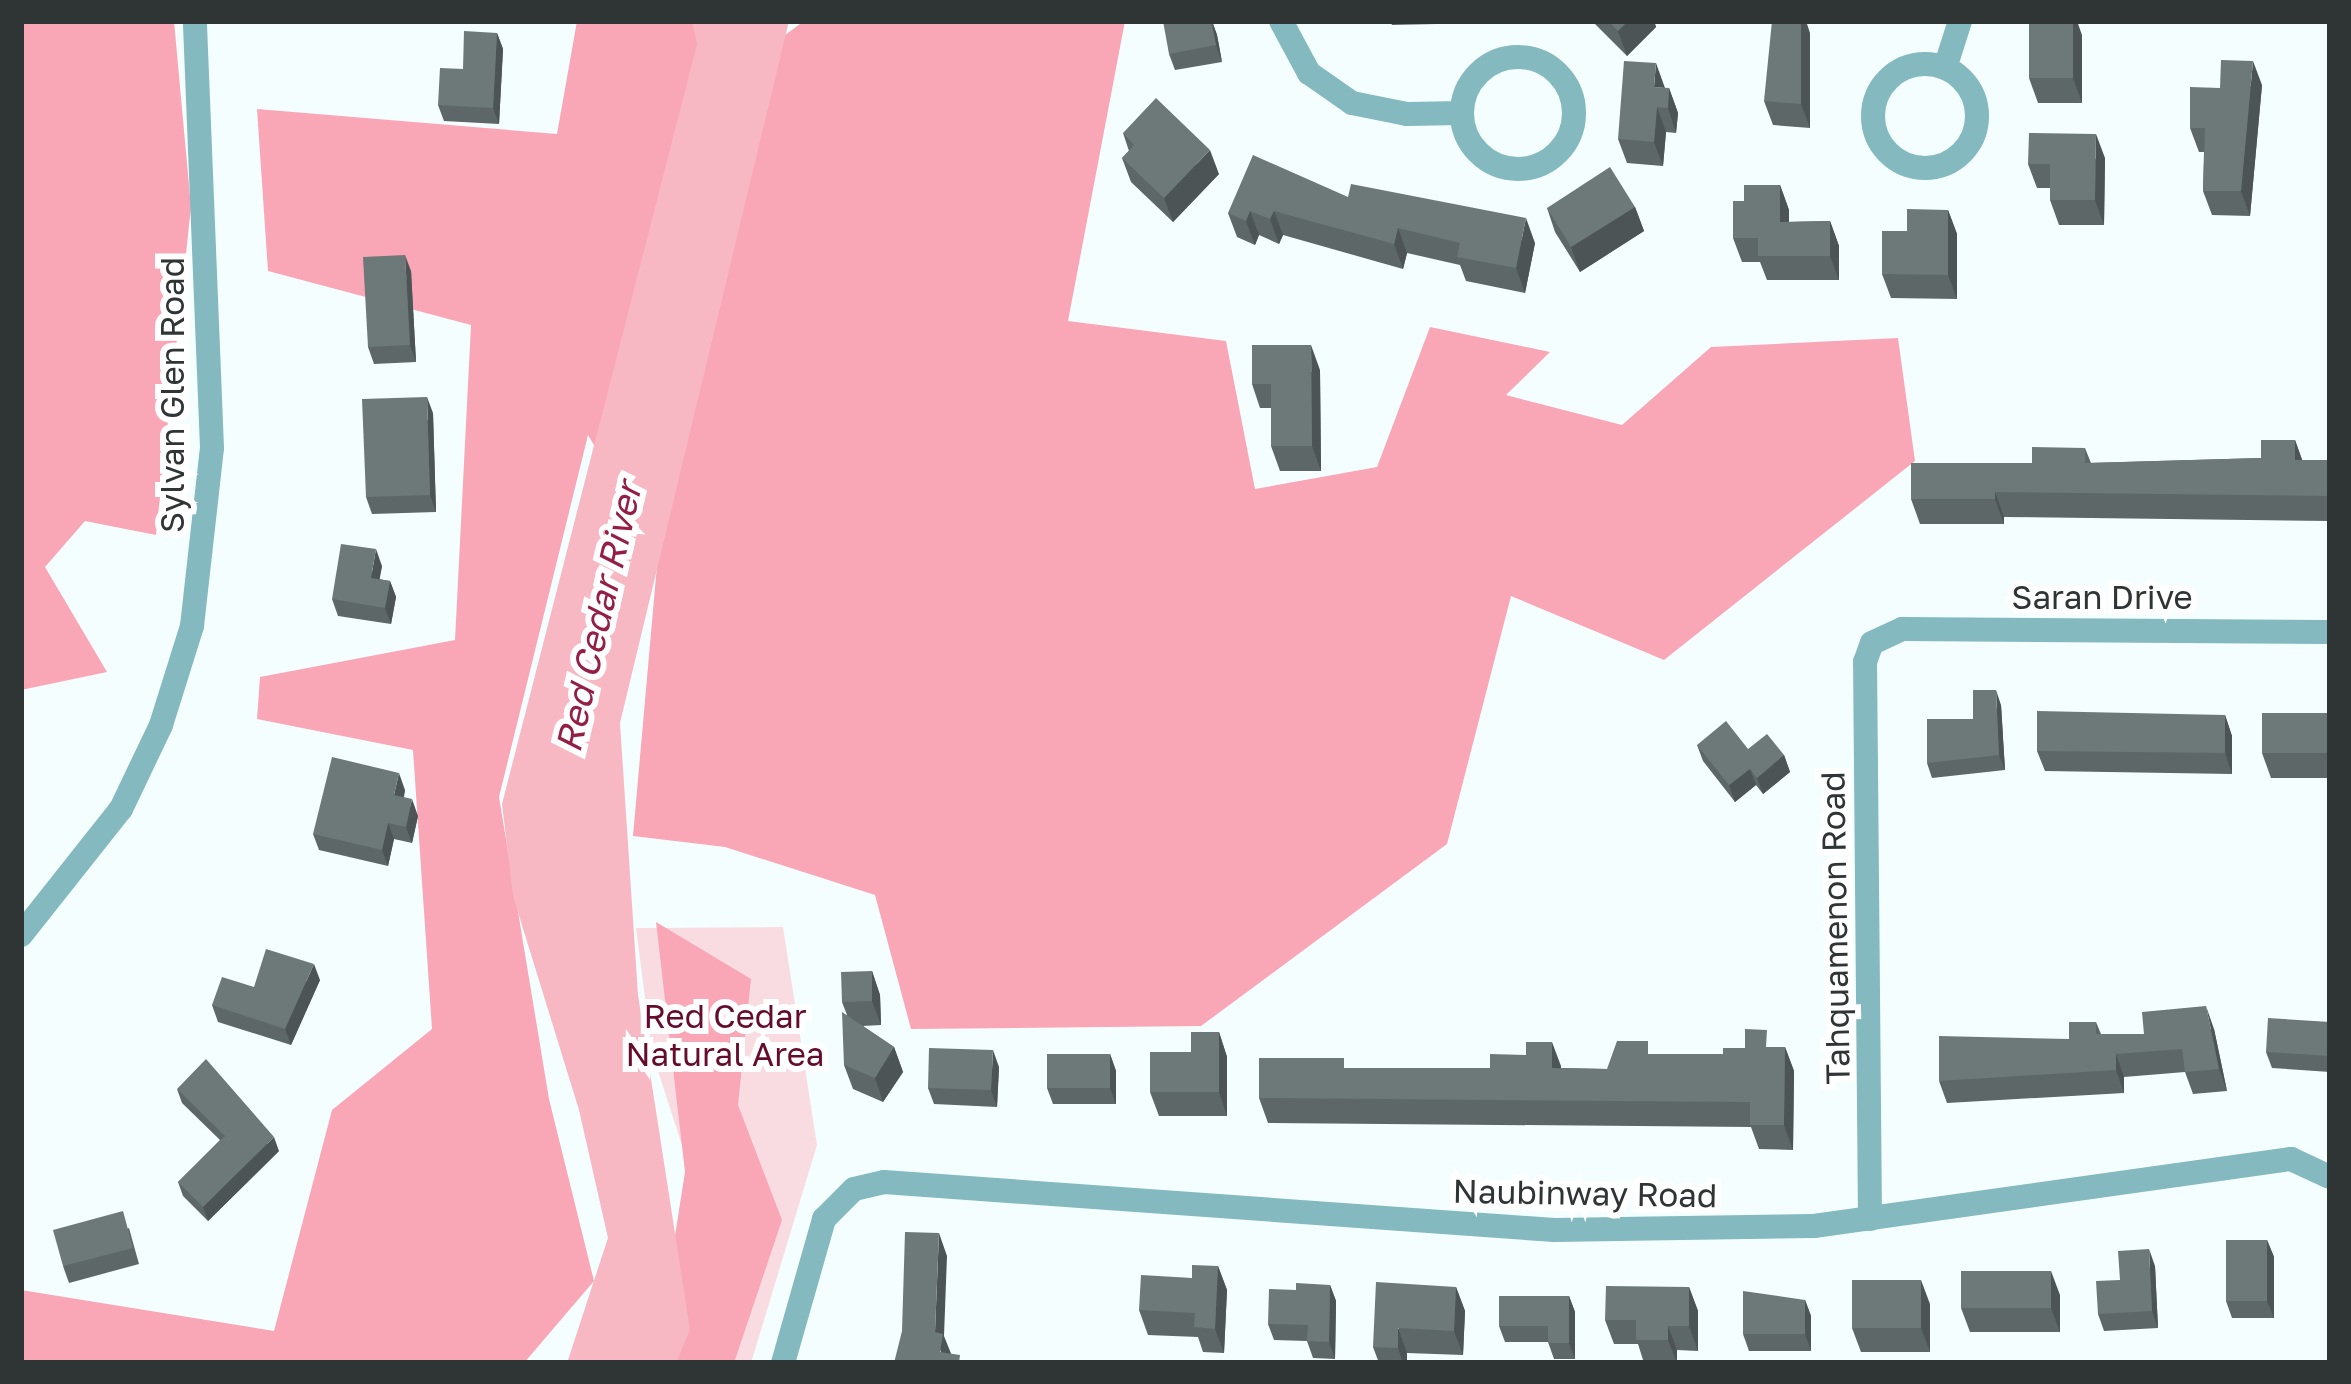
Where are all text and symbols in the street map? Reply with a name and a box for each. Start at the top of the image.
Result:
street label: Sylvan Glen Road [152,257,192,533]
water label: Red Cedar River [546,478,650,756]
street label: Saran Drive [2011,577,2193,617]
street label: Tahquamenon Road [1812,771,1858,1085]
park label: Red Cedar Natural Area [626,996,824,1074]
street label: Naubinway Road [1452,1171,1718,1215]

